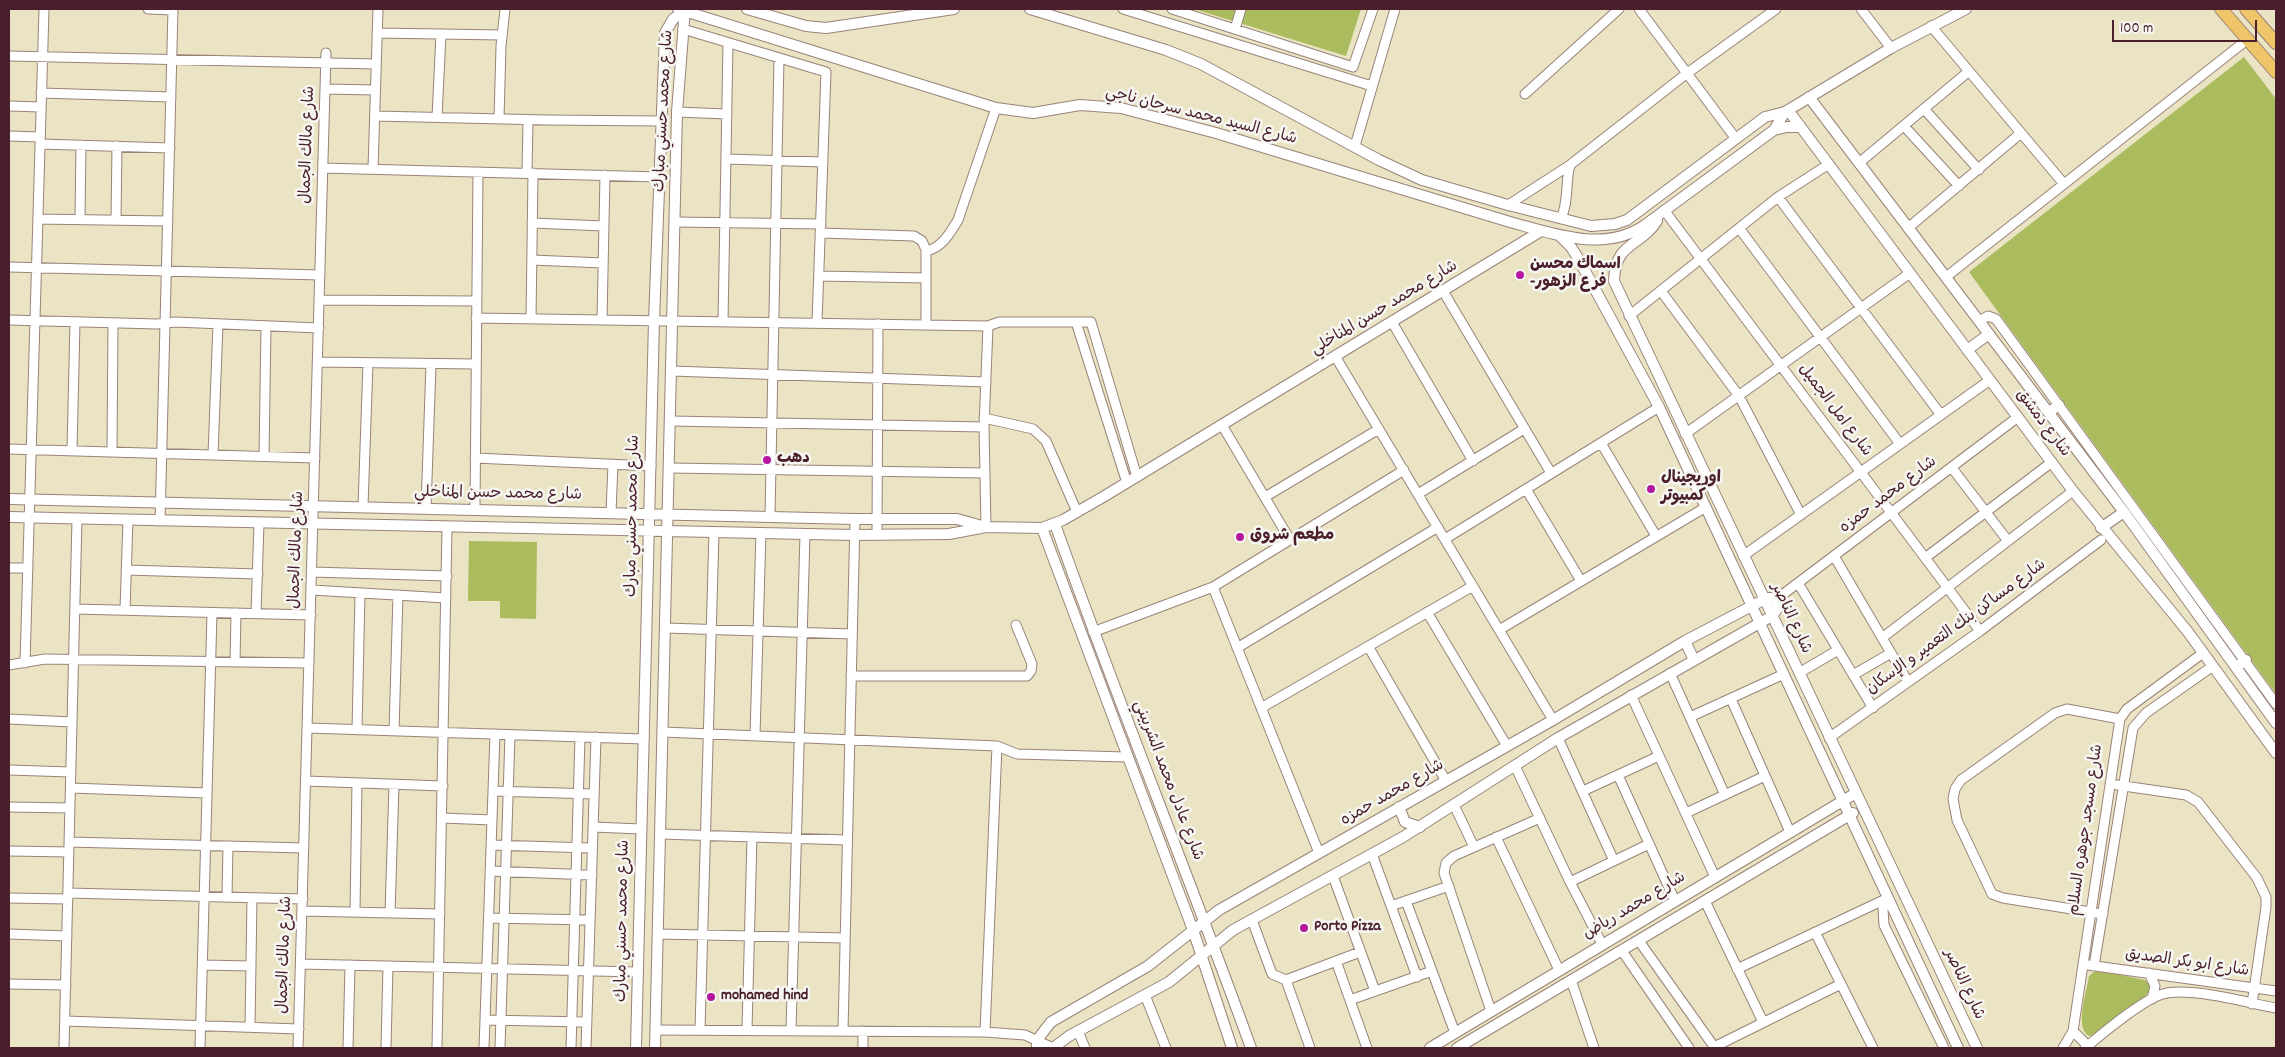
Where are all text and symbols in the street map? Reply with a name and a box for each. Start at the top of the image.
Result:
scale bar [2115,10,2260,42]
text: 100 m [2120,18,2153,40]
street label: شارع محمد حسني مبارك [651,29,679,193]
street label: شارع السيد محمد سرحان ناجي [1103,84,1299,150]
street label: شارع مالك الجمال [297,86,321,204]
place label: اسماك محسن -فرع الزهور [1530,256,1621,294]
street label: شارع محمد حسن المناخلي [1308,258,1462,360]
marker: اسماك محسن -فرع الزهور [1514,269,1526,281]
street label: شارع امل الجميل [1793,361,1875,461]
street label: شارع دمشق [2010,386,2074,462]
street label: شارع محمد حسني مبارك [623,435,645,597]
place label: دهب [777,450,810,470]
street label: شارع محمد حمزه [1837,453,1941,539]
marker: دهب [761,454,773,466]
place label: اوريجينال كمبيوتر [1661,470,1721,508]
marker: اوريجينال كمبيوتر [1645,483,1657,495]
street label: شارع محمد حسن المناخلي [414,484,582,506]
street label: شارع مالك الجمال [286,491,310,609]
place label: مطعم شروق [1250,527,1334,547]
marker: مطعم شروق [1234,531,1246,543]
street label: شارع مساكن بنك التعمير و الإسكان [1863,556,2051,700]
street label: شارع الناصر [1765,581,1815,657]
street label: شارع عادل محمد الشربيني [1128,698,1206,864]
street label: شارع مسجد جوهره السلام [2065,743,2109,917]
street label: شارع محمد حمزه [1338,757,1448,831]
street label: شارع محمد حسني مبارك [613,840,635,1002]
street label: شارع محمد رياض [1580,869,1690,945]
street label: شارع مالك الجمال [274,896,298,1014]
place label: Porto Pizza [1314,918,1381,938]
marker: Porto Pizza [1298,922,1310,934]
street label: شارع ابو بكر الصديق [2124,946,2250,982]
street label: شارع الناصر [1938,947,1988,1023]
place label: mohamed hind [721,987,808,1007]
marker: mohamed hind [705,991,717,1003]

